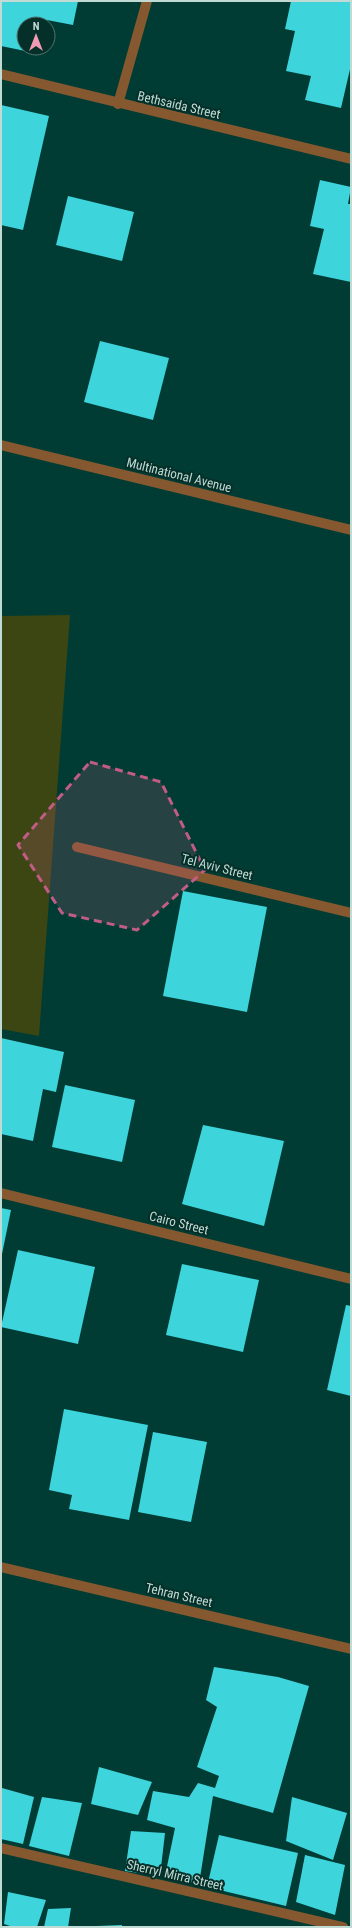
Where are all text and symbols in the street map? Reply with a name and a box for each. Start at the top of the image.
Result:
north arrow [16,16,56,56]
text: N [33,20,40,33]
street label: Bethsaida Street [136,88,222,122]
street label: Multinational Avenue [125,455,233,495]
street label: Tel Aviv Street [180,851,254,883]
street label: Cairo Street [148,1208,210,1238]
street label: Tehran Street [144,1580,214,1610]
street label: Sherryl Mirra Street [125,1857,225,1893]

